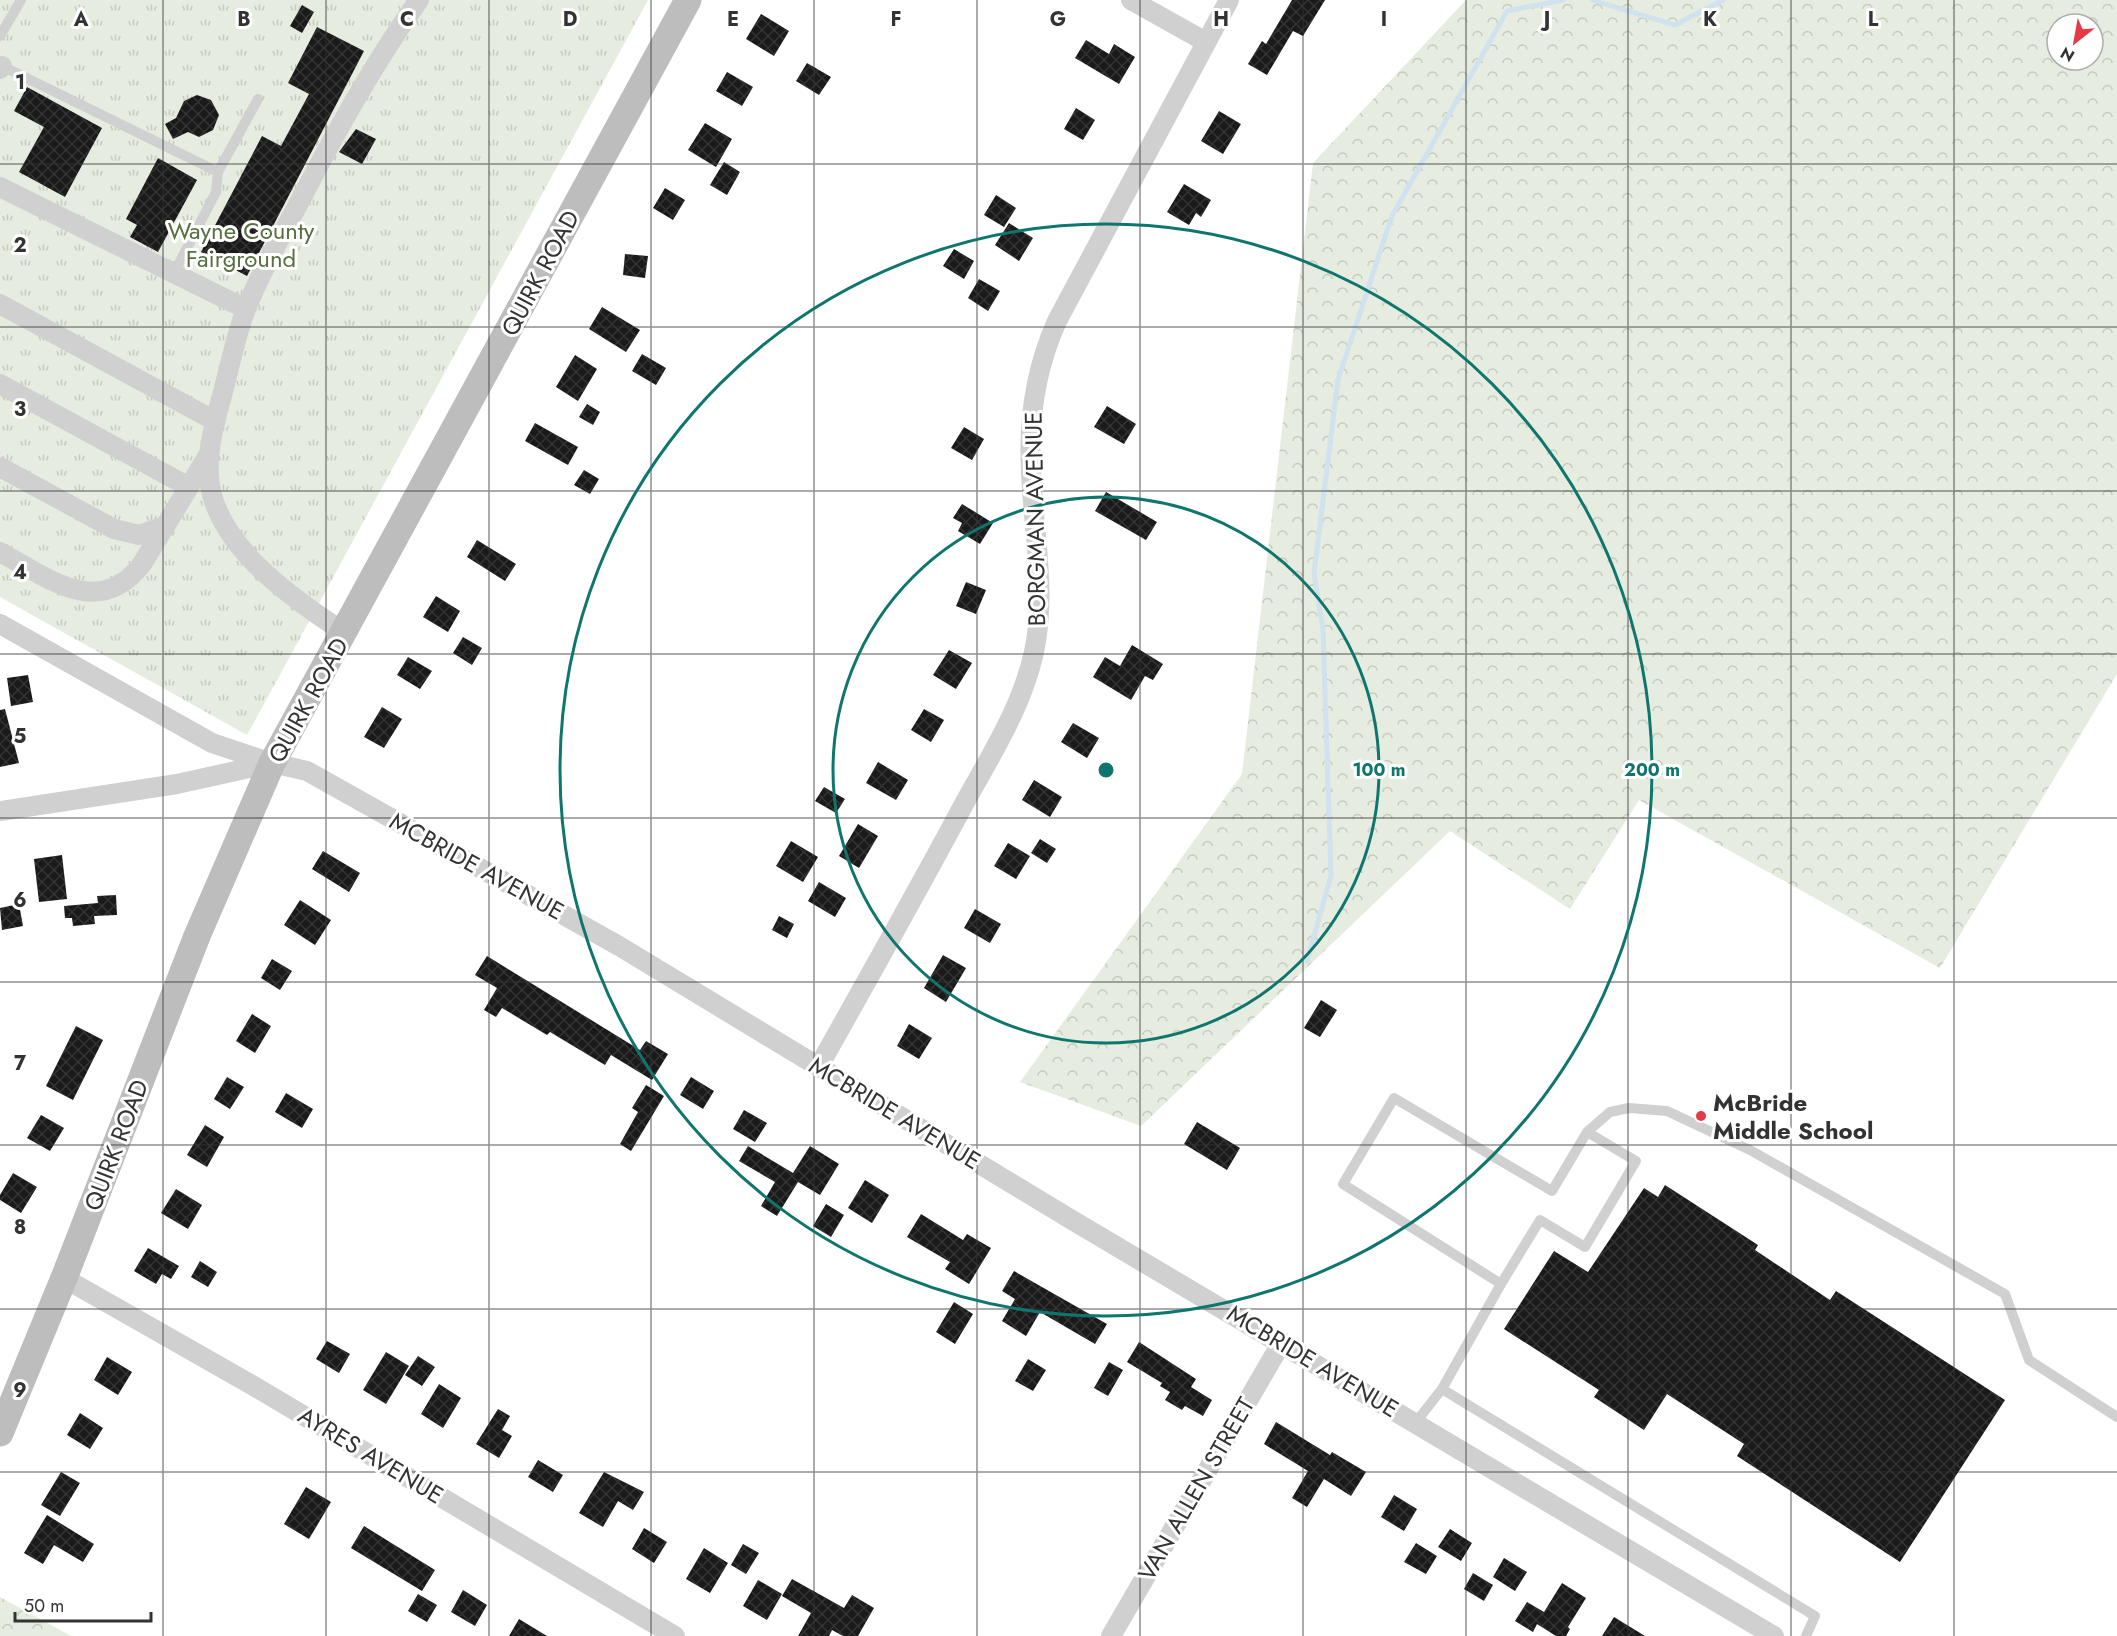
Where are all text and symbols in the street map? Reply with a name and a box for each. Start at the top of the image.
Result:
text: A [73,5,89,34]
text: B [237,5,251,34]
text: C [400,5,414,34]
text: D [563,5,577,34]
text: E [727,5,739,34]
text: F [890,5,902,34]
text: G [1050,5,1066,34]
text: H [1213,5,1229,34]
text: I [1381,5,1387,34]
text: J [1540,5,1550,34]
text: K [1703,5,1717,34]
text: L [1868,5,1879,34]
north arrow [2045,12,2105,72]
text: N [2056,41,2079,68]
text: 1 [15,68,25,97]
street label: QUIRK ROAD [492,204,588,342]
park label: Wayne County Fairground [168,213,315,276]
text: 2 [13,231,27,260]
text: 3 [14,395,26,424]
street label: BORGMAN AVENUE [1016,411,1054,627]
text: 4 [13,558,27,587]
street label: QUIRK ROAD [259,631,357,769]
text: 5 [14,722,27,751]
text: 100 m [1352,757,1406,783]
text: 200 m [1624,757,1680,783]
centre of rings [1096,760,1116,780]
street label: MCBRIDE AVENUE [383,804,571,928]
text: 6 [13,886,27,915]
street label: MCBRIDE AVENUE [803,1048,987,1178]
text: 7 [14,1049,27,1078]
street label: QUIRK ROAD [75,1074,157,1216]
place label: McBride Middle School [1713,1085,1873,1148]
marker: McBride Middle School [1694,1109,1708,1123]
text: 8 [14,1213,26,1242]
street label: MCBRIDE AVENUE [1221,1296,1405,1426]
text: 9 [13,1376,27,1405]
street label: VAN ALLEN STREET [1129,1391,1263,1587]
street label: AYRES AVENUE [292,1398,450,1512]
scale bar [15,1585,152,1623]
text: 50 m [24,1593,64,1619]

